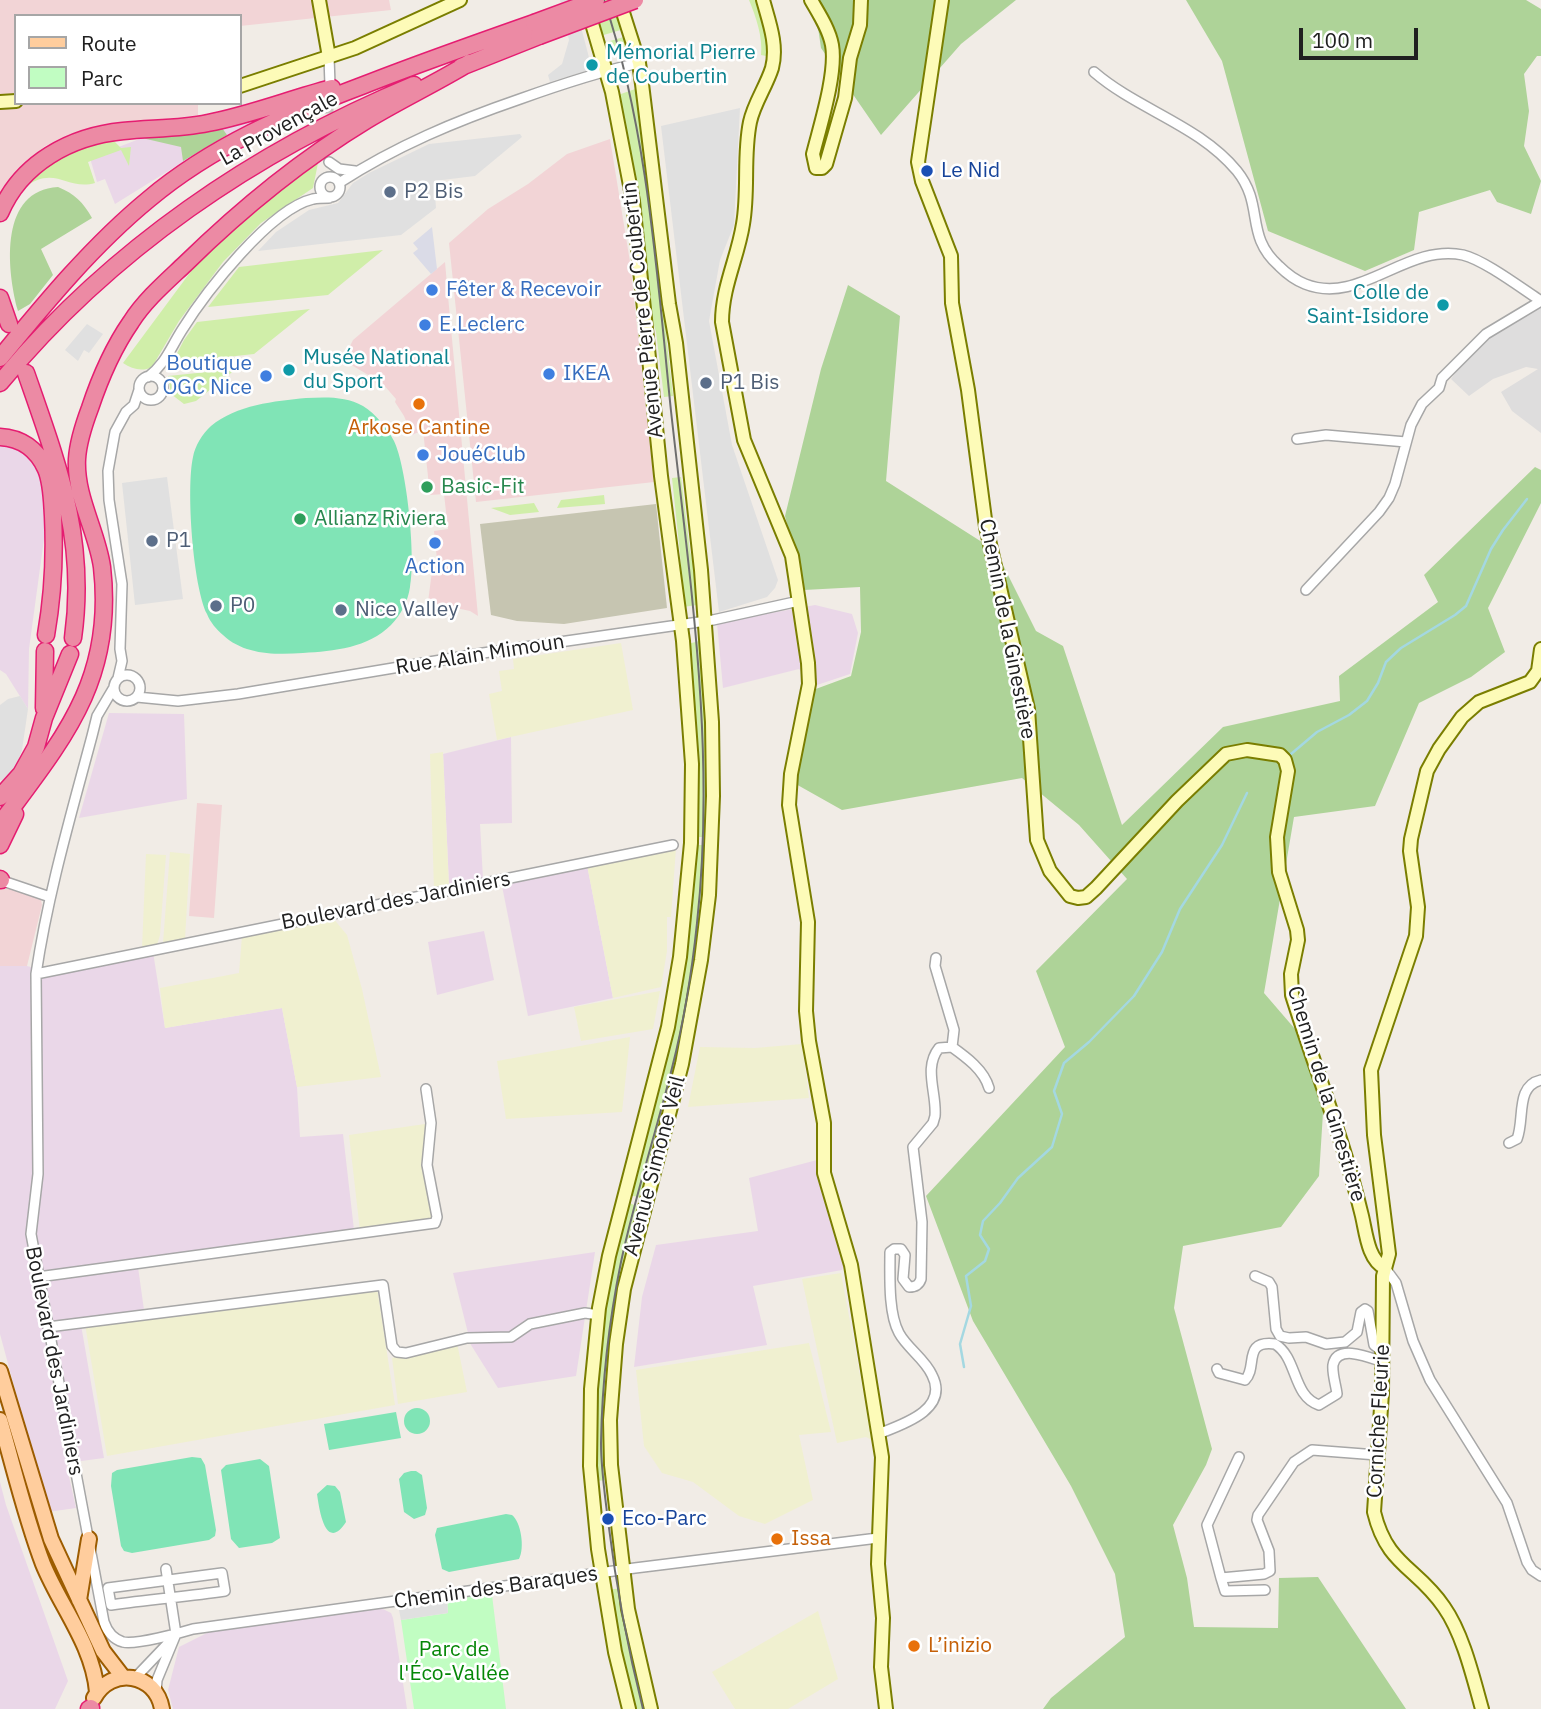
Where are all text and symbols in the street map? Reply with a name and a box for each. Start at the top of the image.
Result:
legend [14,14,242,105]
scale bar [1303,14,1422,58]
text: 100 m [1312,26,1373,54]
text: Route [81,29,137,57]
place label: Mémorial Pierre de Coubertin [606,40,756,90]
marker: Mémorial Pierre de Coubertin [584,57,600,73]
text: Parc [81,64,123,92]
street label: La Provençale [216,86,342,172]
place label: Le Nid [941,158,1000,184]
marker: Le Nid [919,163,935,179]
place label: P2 Bis [404,179,463,205]
street label: Avenue Pierre de Coubertin [617,180,669,440]
marker: P2 Bis [382,184,398,200]
place label: Fêter & Recevoir [446,277,601,303]
place label: Colle de Saint-Isidore [1307,280,1429,330]
marker: Fêter & Recevoir [424,282,440,298]
marker: Colle de Saint-Isidore [1435,297,1451,313]
place label: E.Leclerc [439,312,525,338]
marker: E.Leclerc [417,317,433,333]
place label: Musée National du Sport [303,345,450,395]
place label: Boutique OGC Nice [162,351,252,401]
place label: IKEA [563,361,610,387]
marker: Musée National du Sport [281,362,297,378]
marker: IKEA [541,366,557,382]
marker: Boutique OGC Nice [258,368,274,384]
place label: P1 Bis [720,370,779,396]
marker: P1 Bis [698,375,714,391]
marker: Arkose Cantine [411,396,427,412]
place label: Arkose Cantine [348,415,490,441]
place label: JouéClub [437,442,526,468]
marker: JouéClub [415,447,431,463]
place label: Basic-Fit [441,474,525,500]
marker: Basic-Fit [419,479,435,495]
place label: Allianz Riviera [314,506,447,532]
marker: Allianz Riviera [292,511,308,527]
street label: Chemin de la Ginestière [973,517,1041,741]
place label: P1 [166,528,191,554]
marker: P1 [144,533,160,549]
marker: Action [427,535,443,551]
place label: Action [405,554,465,580]
place label: P0 [230,593,255,619]
place label: Nice Valley [355,597,459,623]
marker: P0 [208,598,224,614]
marker: Nice Valley [333,602,349,618]
street label: Rue Alain Mimoun [394,629,566,681]
street label: Boulevard des Jardiniers [279,866,513,936]
street label: Chemin de la Ginestière [1281,983,1371,1205]
street label: Avenue Simone Veil [619,1073,691,1259]
street label: Boulevard des Jardiniers [19,1244,89,1478]
street label: Corniche Fleurie [1362,1343,1396,1499]
place label: Eco-Parc [622,1506,707,1532]
marker: Eco-Parc [600,1511,616,1527]
place label: Issa [791,1526,831,1552]
marker: Issa [769,1531,785,1547]
street label: Chemin des Baraques [393,1561,599,1615]
place label: L’inizio [928,1633,992,1659]
park label: Parc de l'Éco-Vallée [399,1637,509,1687]
marker: L’inizio [906,1638,922,1654]

